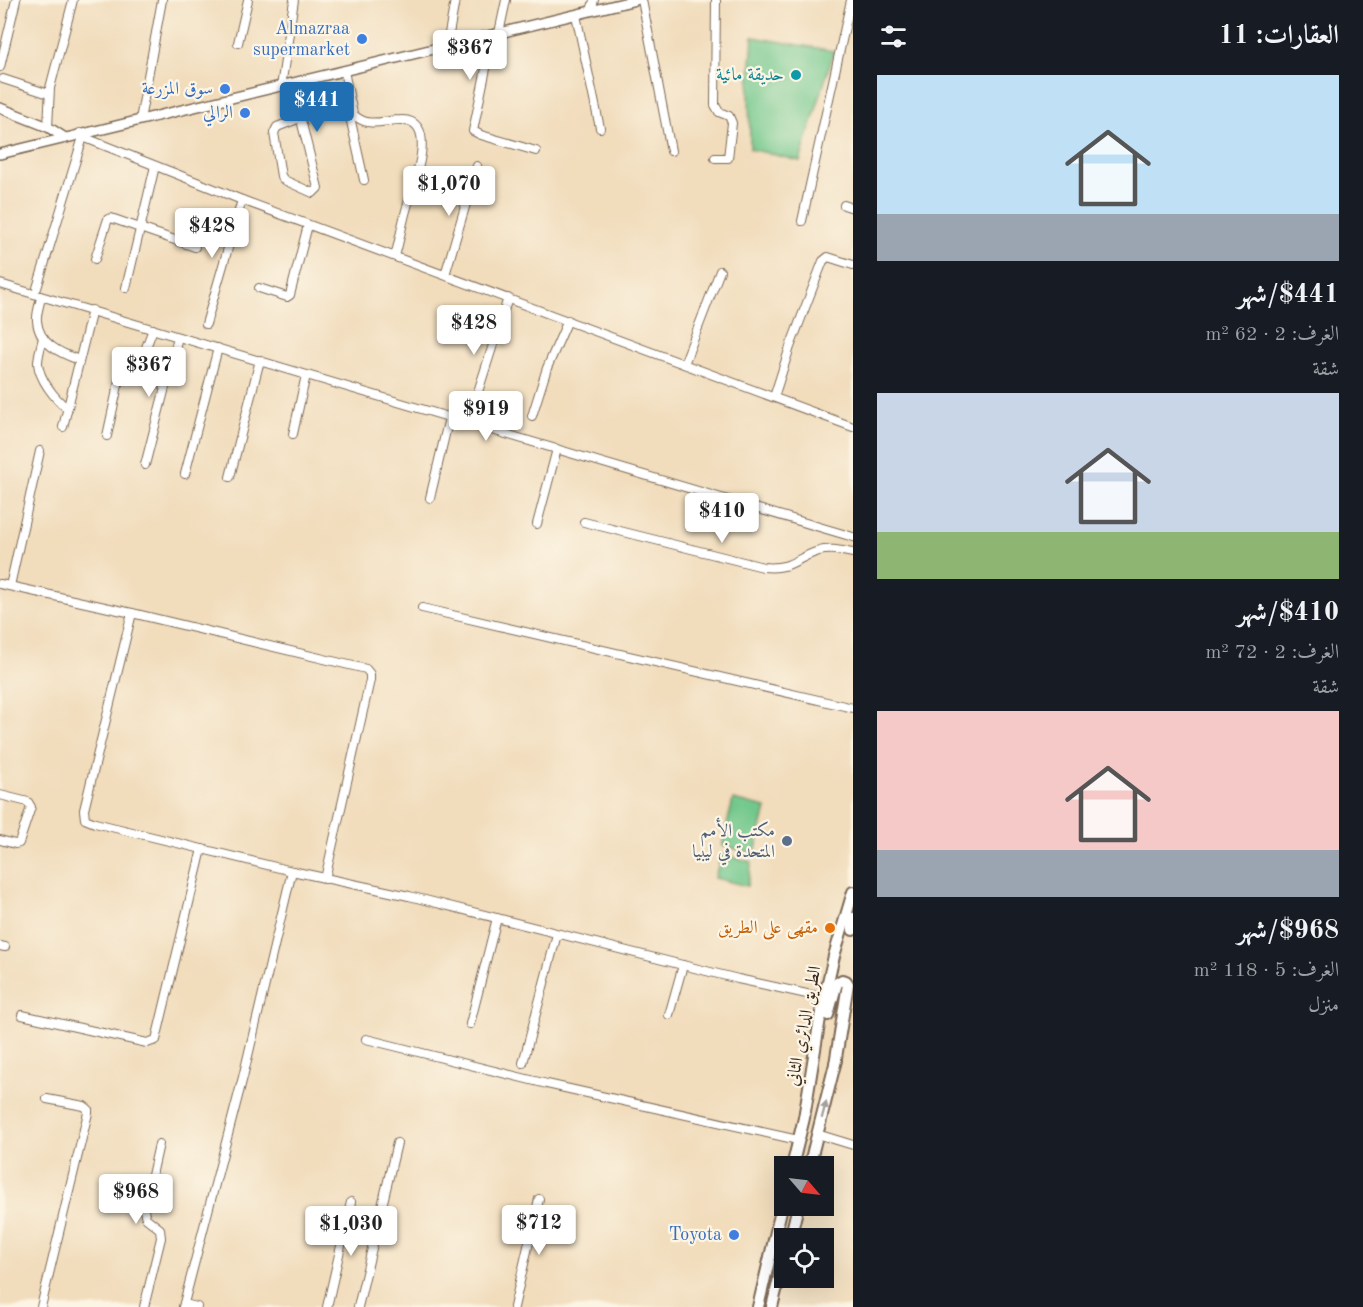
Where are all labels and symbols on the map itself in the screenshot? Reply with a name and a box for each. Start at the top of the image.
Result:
place label: Almazraa supermarket [253,20,350,59]
pin: $367 [434,30,506,81]
marker: Almazraa supermarket [355,32,369,46]
place label: حديقة مائية [716,66,784,85]
marker: حديقة مائية [789,68,803,82]
place label: سوق المزرعة [142,80,213,100]
marker: سوق المزرعة [218,82,232,96]
pin: $441 [281,82,353,133]
place label: الرالي [203,104,233,127]
marker: الرالي [238,106,252,120]
pin: $1,070 [400,166,498,217]
pin: $428 [176,208,248,259]
pin: $428 [438,305,510,356]
pin: $367 [113,347,185,398]
pin: $919 [450,391,522,442]
pin: $410 [686,493,758,544]
place label: مكتب الأمم المتحدة في ليبيا [692,817,775,866]
marker: مكتب الأمم المتحدة في ليبيا [780,834,794,848]
place label: مقهى على الطريق [718,919,818,940]
marker: مقهى على الطريق [823,921,837,935]
street label: الطريق الدائري الثاني [784,964,829,1089]
one-way arrow [819,1101,829,1120]
north arrow [774,1156,834,1216]
pin: $968 [100,1174,172,1225]
pin: $712 [503,1205,575,1256]
pin: $1,030 [302,1206,400,1257]
place label: Toyota [669,1226,722,1244]
marker: Toyota [727,1228,741,1242]

